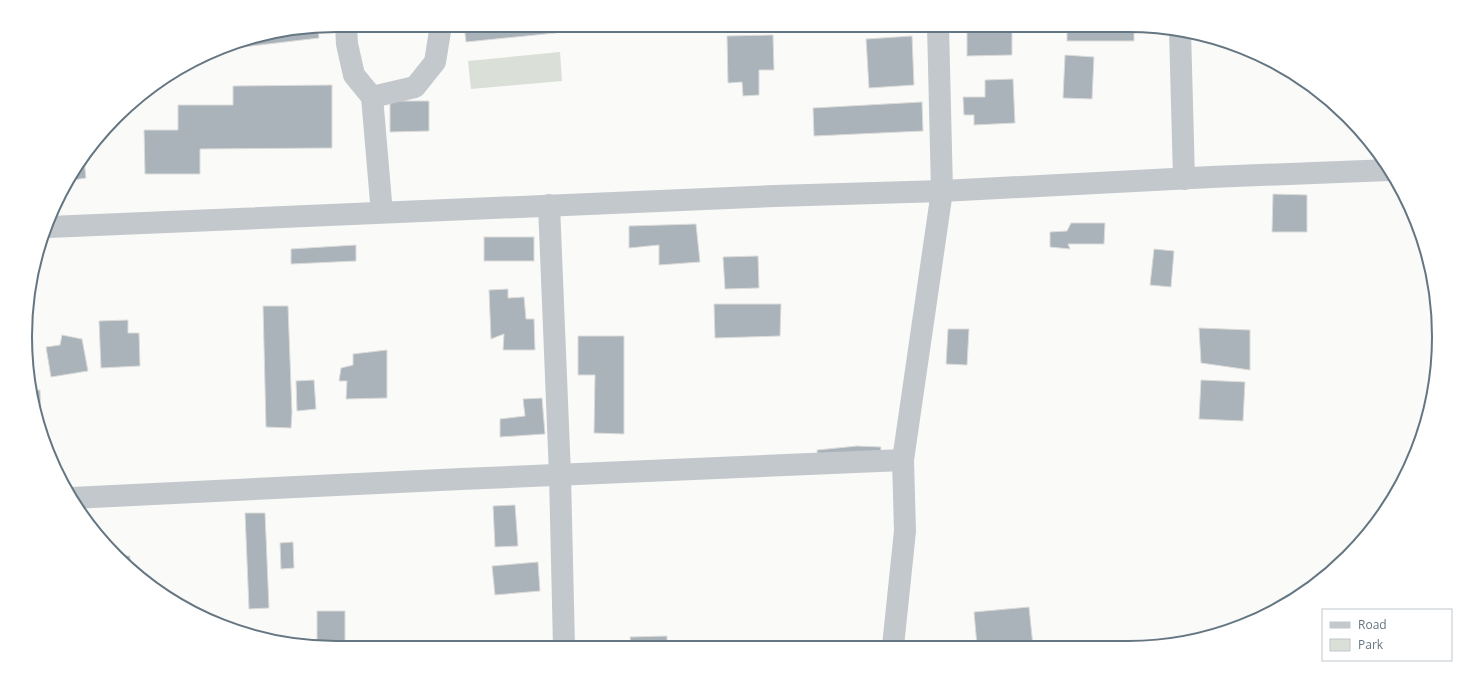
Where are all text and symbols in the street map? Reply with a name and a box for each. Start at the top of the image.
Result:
legend [1322,609,1452,661]
text: Road [1358,616,1387,633]
text: Park [1358,636,1384,653]

